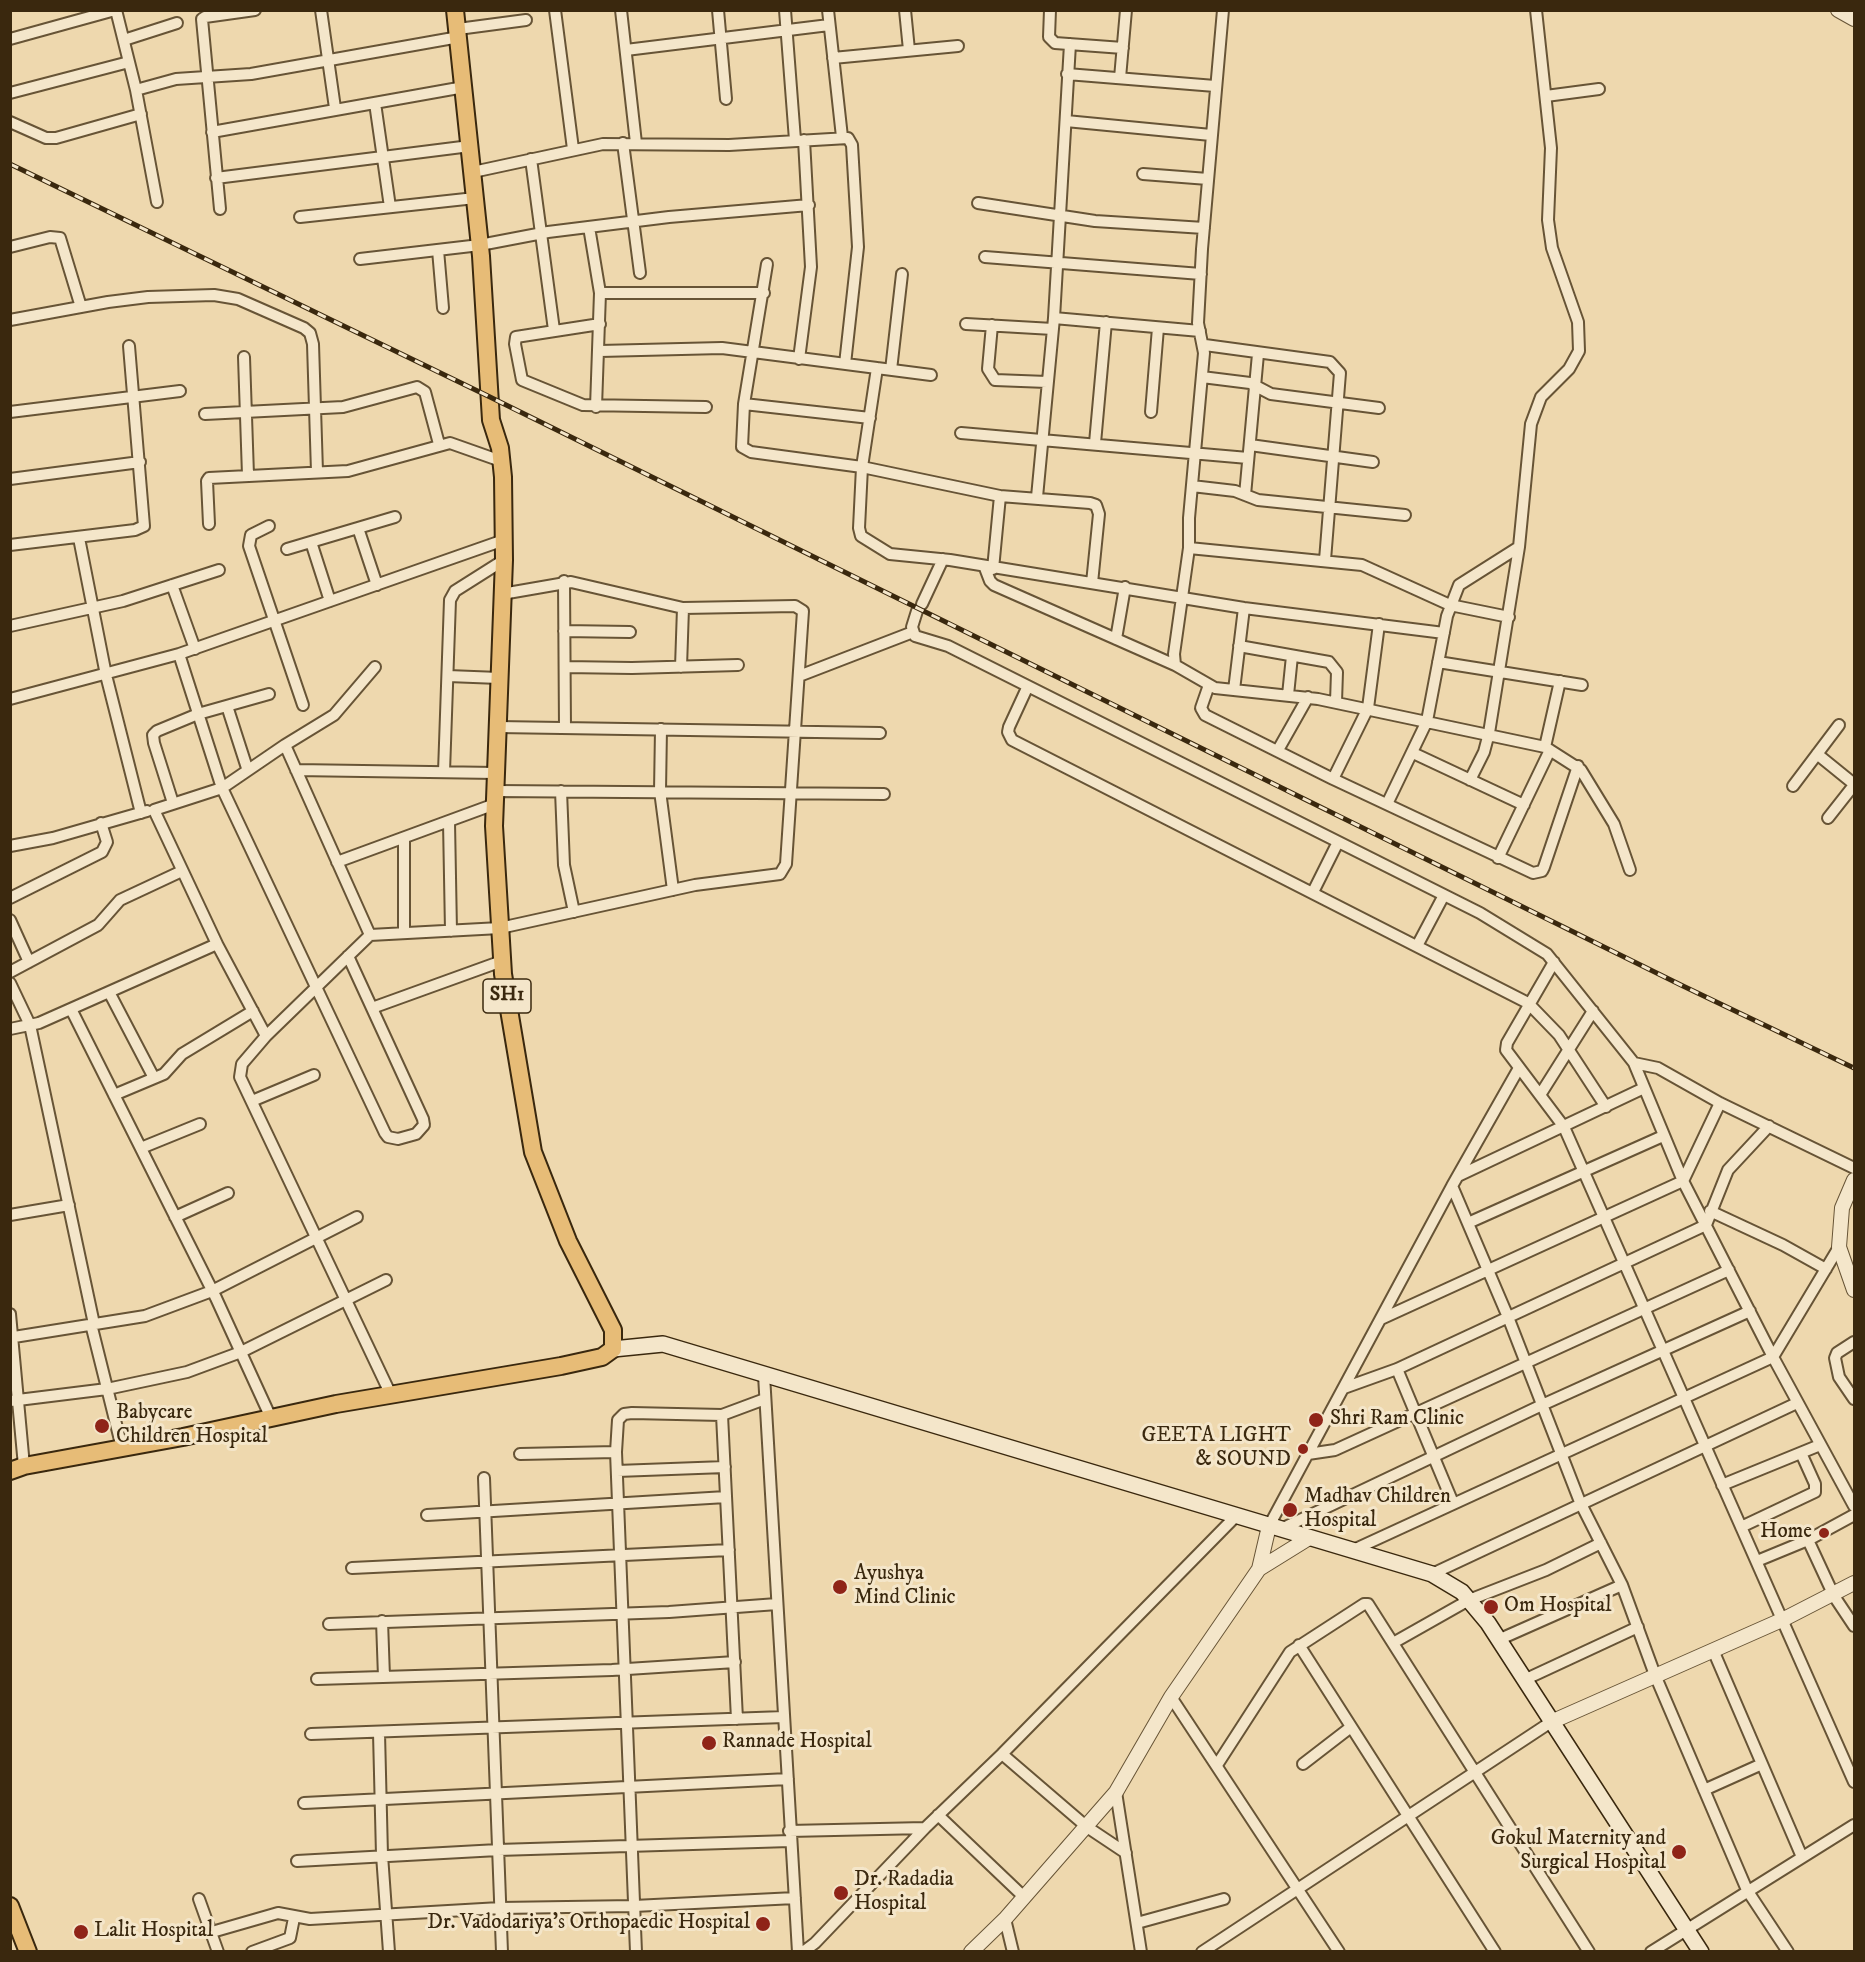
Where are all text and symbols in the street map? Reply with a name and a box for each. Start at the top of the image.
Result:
road number: SH1 [483,979,531,1013]
place label: Babycare Children Hospital [116,1401,268,1451]
place label: Shri Ram Clinic [1330,1407,1464,1433]
marker: Shri Ram Clinic [1307,1411,1325,1429]
marker: Babycare Children Hospital [93,1417,111,1435]
place label: GEETA LIGHT & SOUND [1142,1424,1291,1474]
marker: GEETA LIGHT & SOUND [1296,1442,1310,1456]
place label: Madhav Children Hospital [1304,1485,1451,1535]
marker: Madhav Children Hospital [1281,1501,1299,1519]
place label: Home [1760,1520,1812,1546]
marker: Home [1817,1526,1831,1540]
place label: Ayushya Mind Clinic [854,1562,956,1612]
marker: Ayushya Mind Clinic [831,1578,849,1596]
place label: Om Hospital [1504,1594,1612,1620]
marker: Om Hospital [1482,1598,1500,1616]
place label: Rannade Hospital [722,1730,872,1756]
marker: Rannade Hospital [700,1734,718,1752]
place label: Gokul Maternity and Surgical Hospital [1491,1827,1666,1877]
marker: Gokul Maternity and Surgical Hospital [1670,1843,1688,1861]
place label: Dr. Radadia Hospital [854,1868,954,1918]
marker: Dr. Radadia Hospital [832,1884,850,1902]
place label: Dr. Vadodariya's Orthopaedic Hospital [427,1911,750,1937]
marker: Dr. Vadodariya's Orthopaedic Hospital [754,1915,772,1933]
place label: Lalit Hospital [94,1919,213,1945]
marker: Lalit Hospital [72,1923,90,1941]

